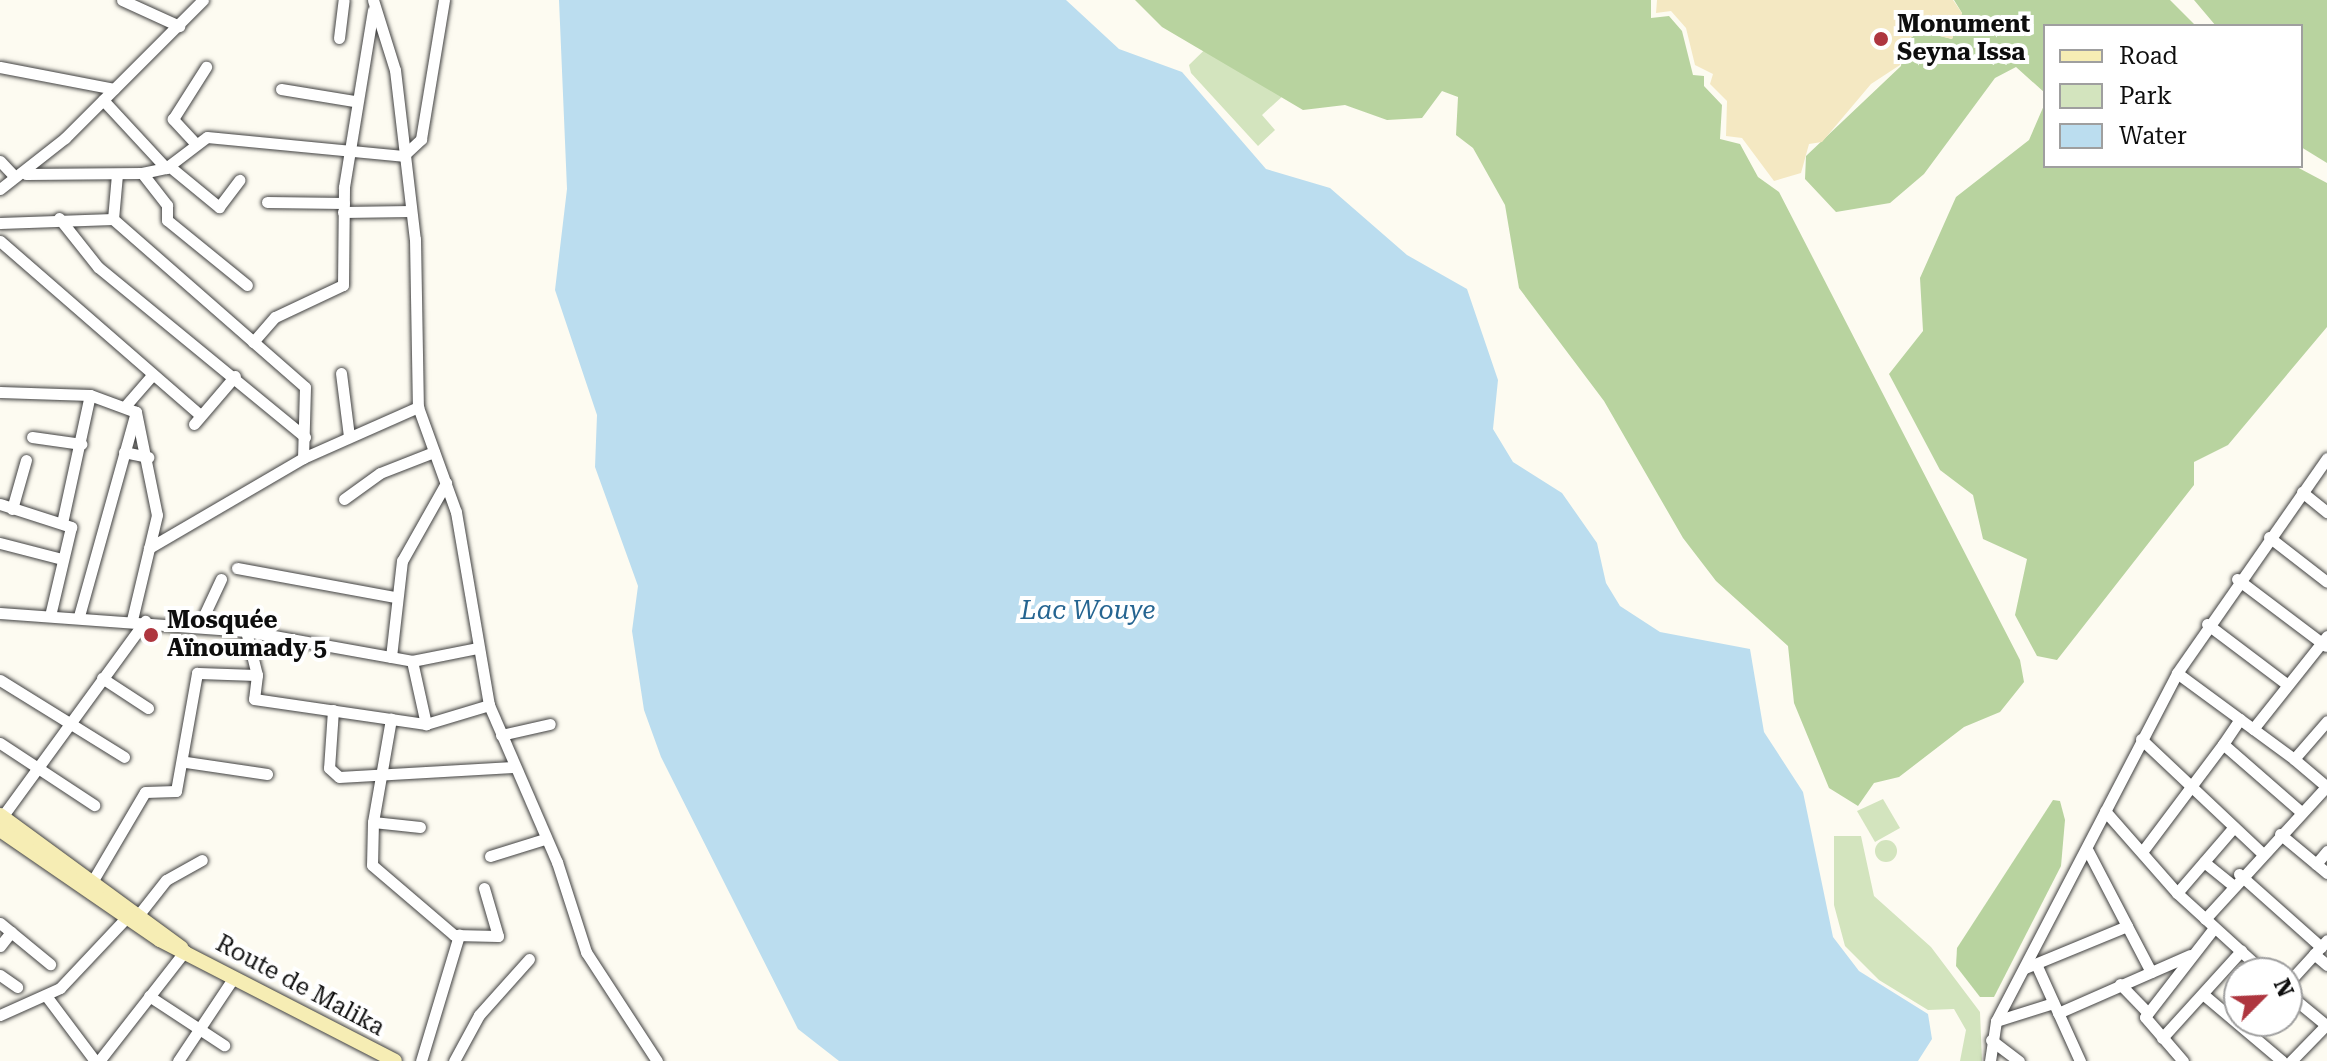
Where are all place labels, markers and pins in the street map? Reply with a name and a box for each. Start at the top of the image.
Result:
place label: Monument Seyna Issa [1897,11,2030,67]
marker: Monument Seyna Issa [1872,30,1890,48]
place label: Mosquée Aïnoumady 5 [167,607,327,663]
marker: Mosquée Aïnoumady 5 [142,626,160,644]

